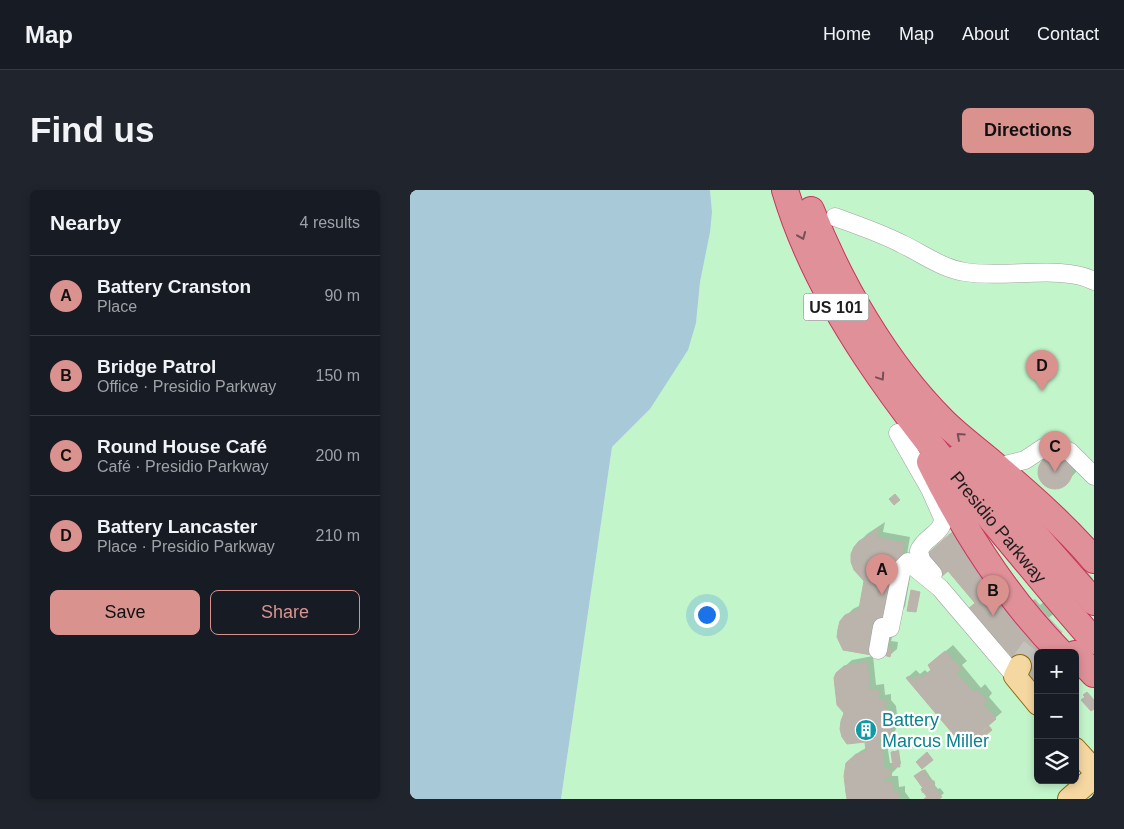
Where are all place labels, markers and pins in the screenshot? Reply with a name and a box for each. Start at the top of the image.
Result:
pin: D [1026,350,1058,391]
pin: C [1039,431,1071,472]
pin: A [866,554,898,595]
pin: B [977,575,1009,616]
place label: Battery Marcus Miller [882,710,989,751]
building icon: Battery Marcus Miller [854,718,878,742]

